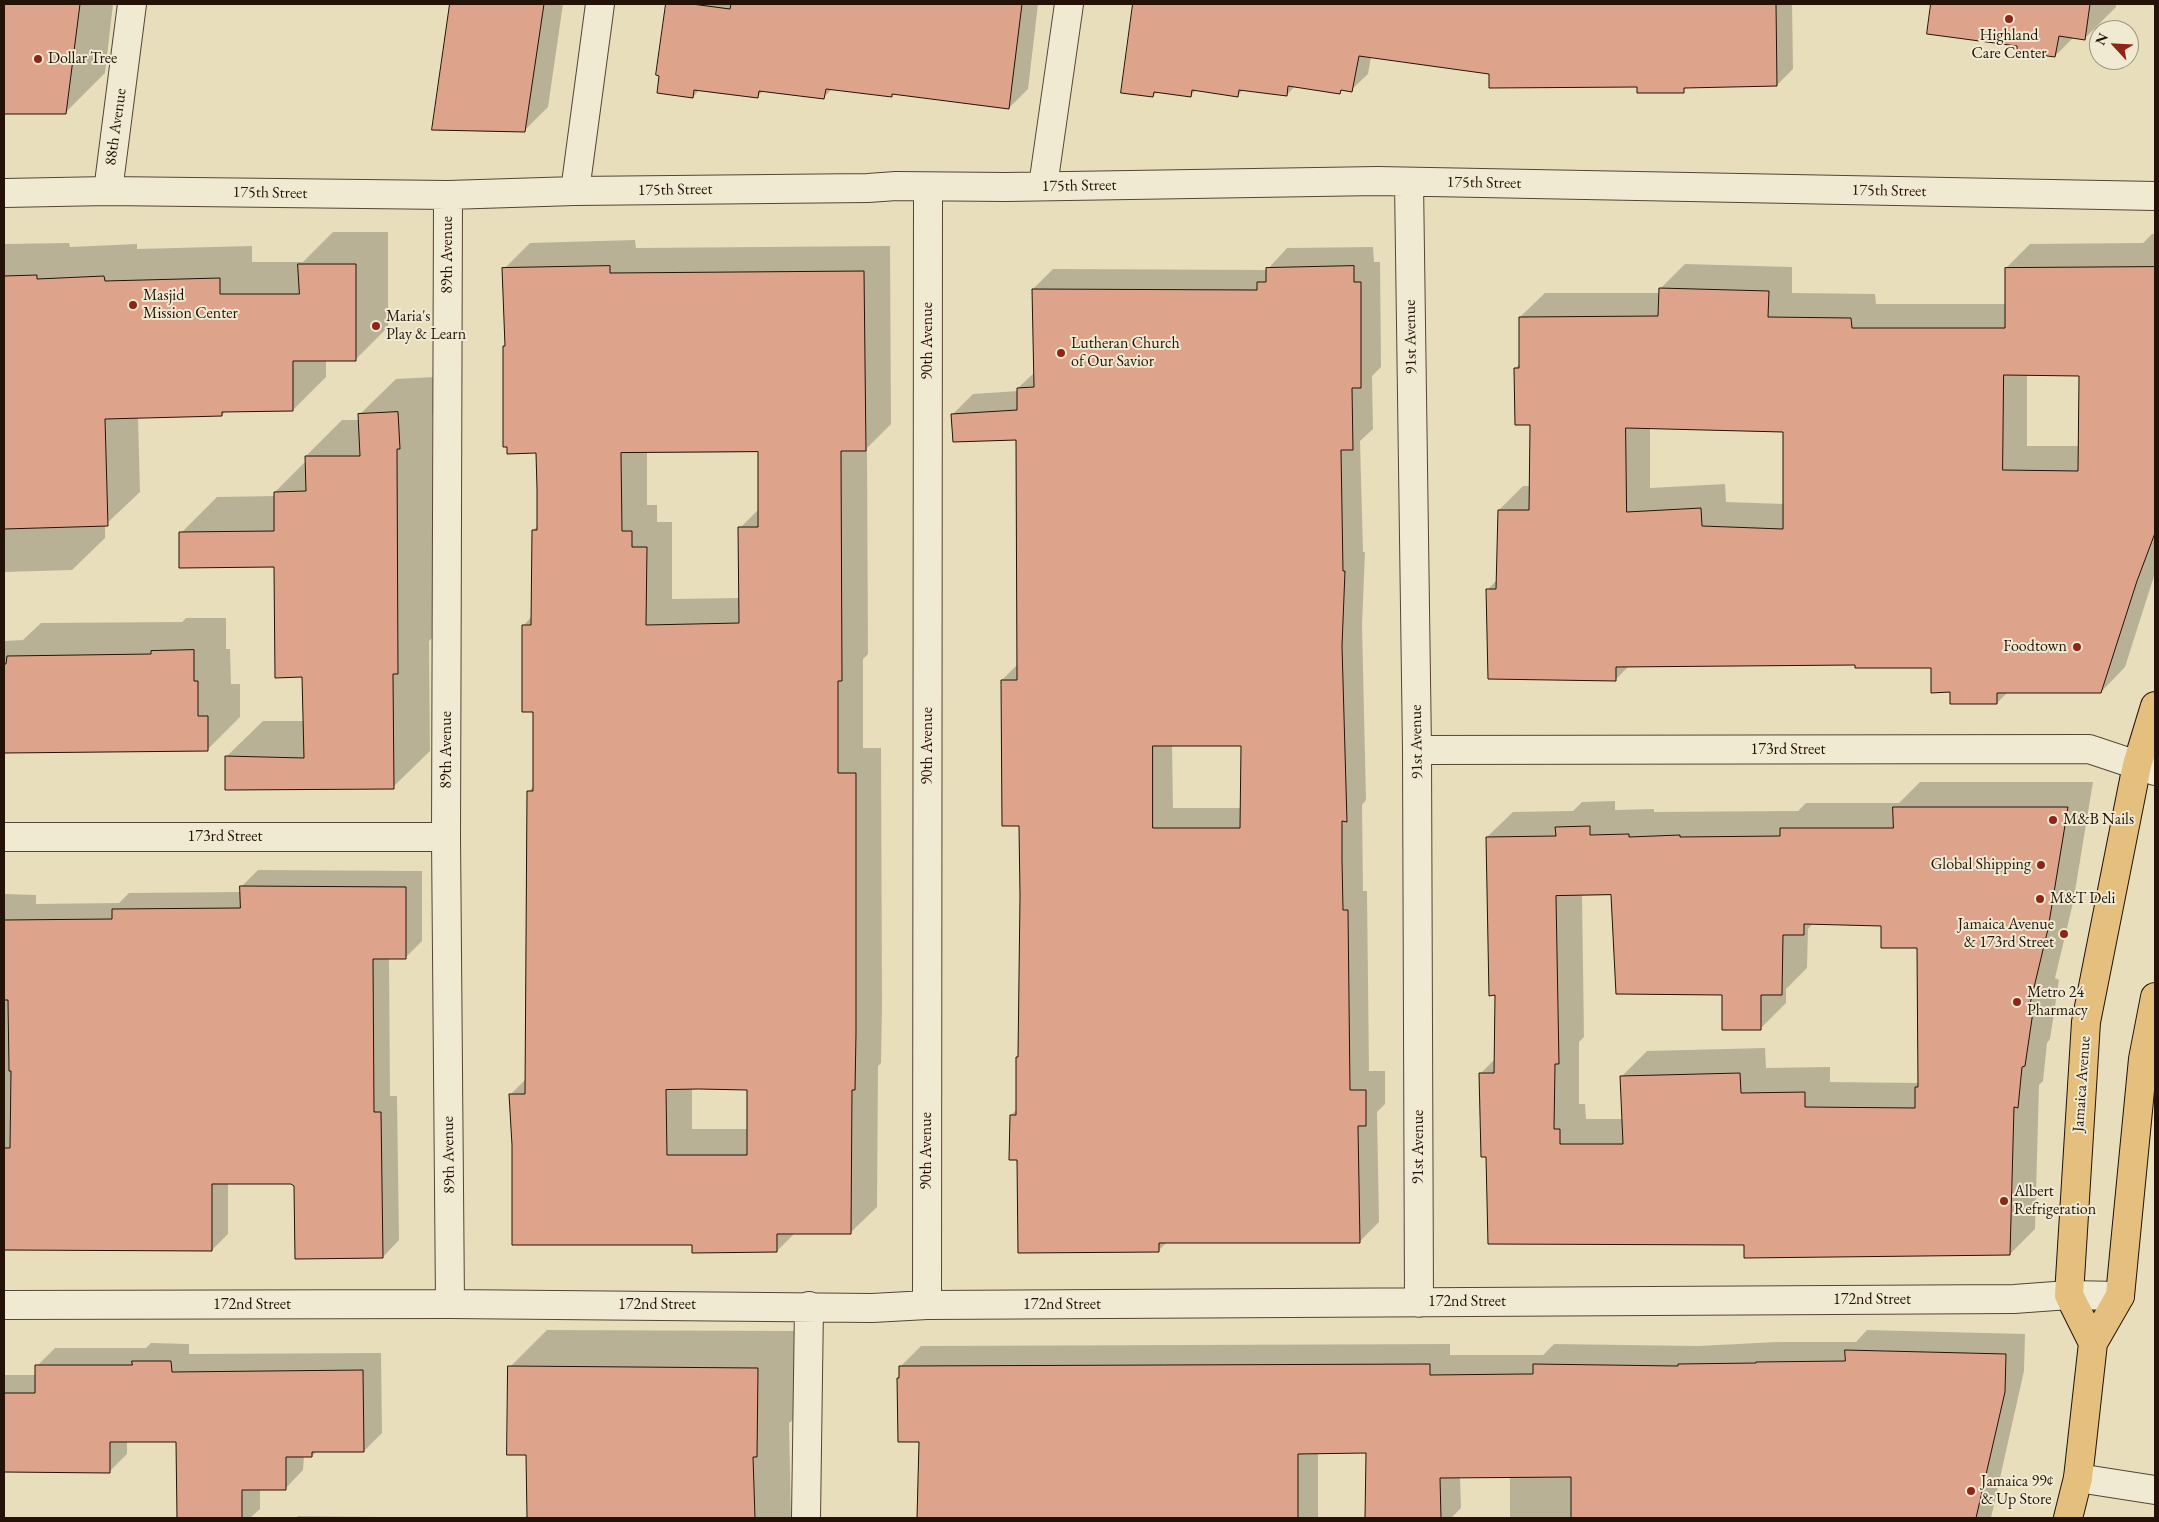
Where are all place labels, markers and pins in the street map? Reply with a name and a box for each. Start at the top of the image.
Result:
marker: Highland Care Center [2003,13,2015,25]
place label: Highland Care Center [1971,26,2047,64]
place label: Dollar Tree [48,49,117,69]
marker: Dollar Tree [32,53,44,65]
place label: Masjid Mission Center [143,286,238,324]
marker: Masjid Mission Center [127,299,139,311]
place label: Maria's Play & Learn [386,307,466,345]
marker: Maria's Play & Learn [370,320,382,332]
place label: Lutheran Church of Our Savior [1071,334,1180,372]
marker: Lutheran Church of Our Savior [1055,347,1067,359]
place label: Foodtown [2003,637,2067,657]
marker: Foodtown [2071,641,2083,653]
place label: M&B Nails [2063,810,2134,830]
marker: M&B Nails [2047,814,2059,826]
place label: Global Shipping [1931,855,2031,875]
marker: Global Shipping [2035,859,2047,871]
place label: M&T Deli [2050,889,2115,909]
marker: M&T Deli [2034,893,2046,905]
place label: Jamaica Avenue & 173rd Street [1958,915,2054,953]
marker: Jamaica Avenue & 173rd Street [2058,928,2070,940]
place label: Metro 24 Pharmacy [2027,983,2088,1021]
marker: Metro 24 Pharmacy [2011,996,2023,1008]
place label: Albert Refrigeration [2014,1182,2096,1220]
marker: Albert Refrigeration [1998,1195,2010,1207]
place label: Jamaica 99¢ & Up Store [1981,1472,2054,1510]
marker: Jamaica 99¢ & Up Store [1965,1485,1977,1497]

